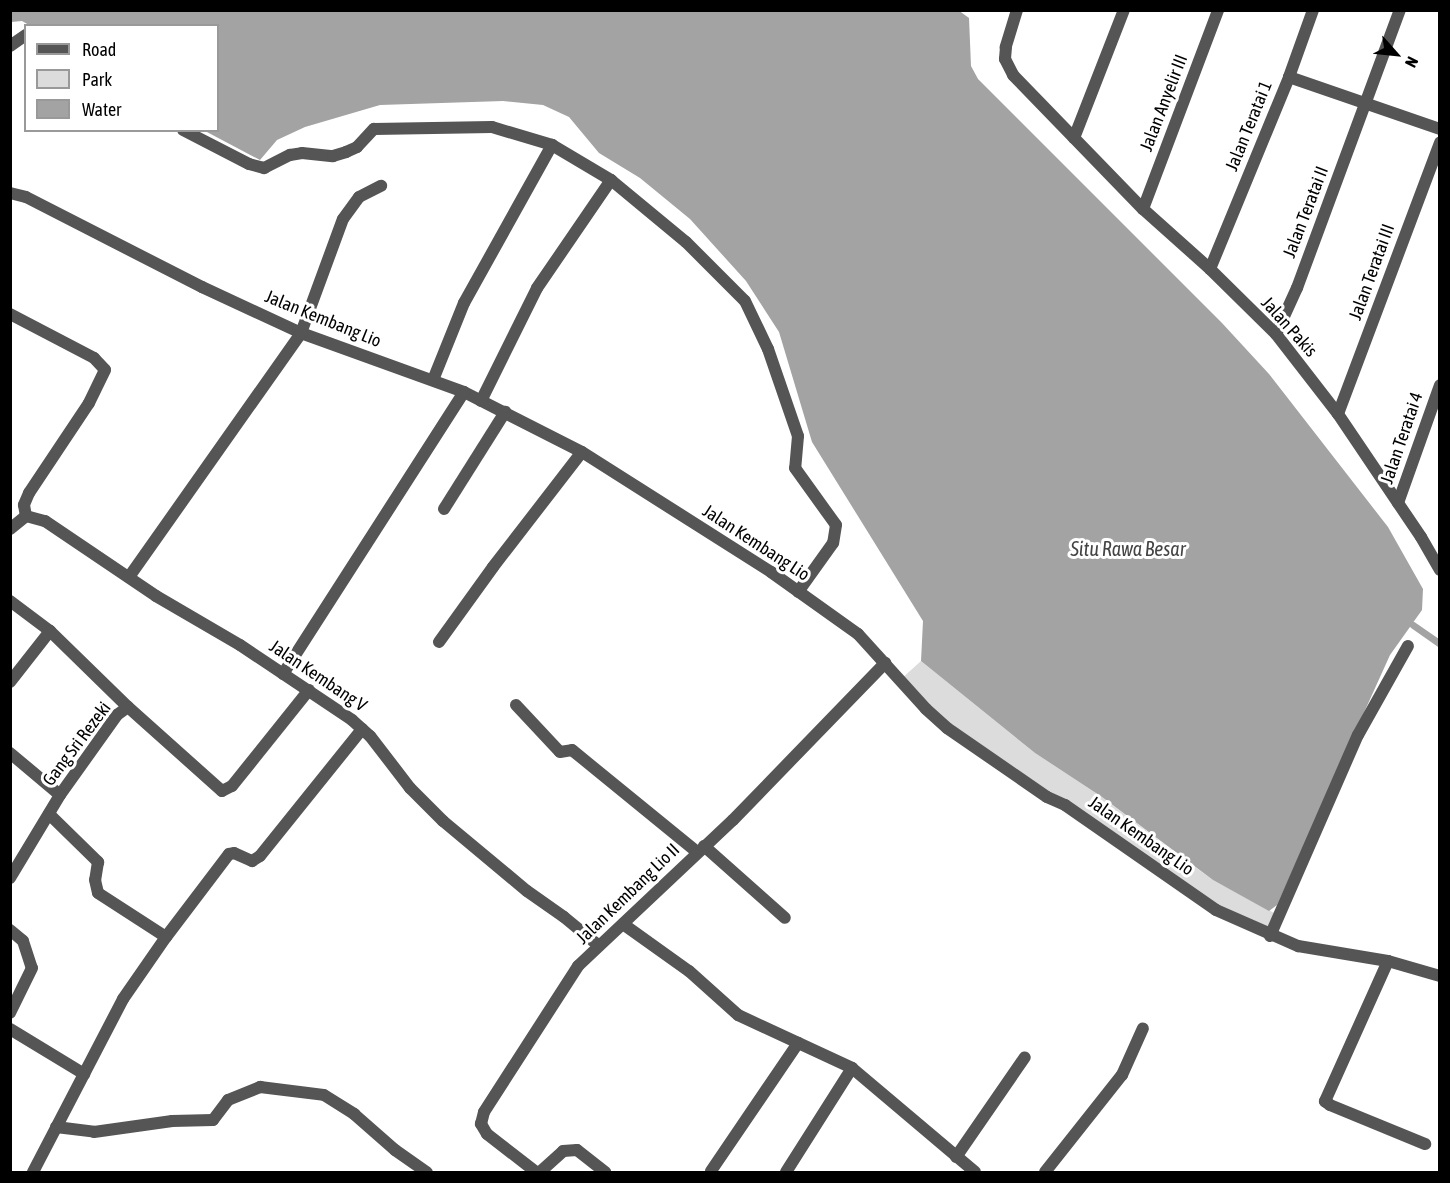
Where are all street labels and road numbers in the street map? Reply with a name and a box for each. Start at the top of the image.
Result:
street label: Jalan Anyelir III [1136,52,1192,154]
street label: Jalan Teratai 1 [1221,78,1277,174]
street label: Jalan Teratai II [1279,163,1333,261]
street label: Jalan Teratai III [1345,221,1399,323]
street label: Jalan Kembang Lio [262,286,384,352]
street label: Jalan Pakis [1256,293,1322,361]
street label: Jalan Teratai 4 [1376,389,1428,487]
street label: Jalan Kembang Lio [698,500,814,586]
street label: Jalan Kembang V [265,636,371,716]
street label: Gang Sri Rezeki [38,698,116,790]
street label: Jalan Kembang Lio [1084,792,1198,880]
street label: Jalan Kembang Lio II [572,839,684,949]

